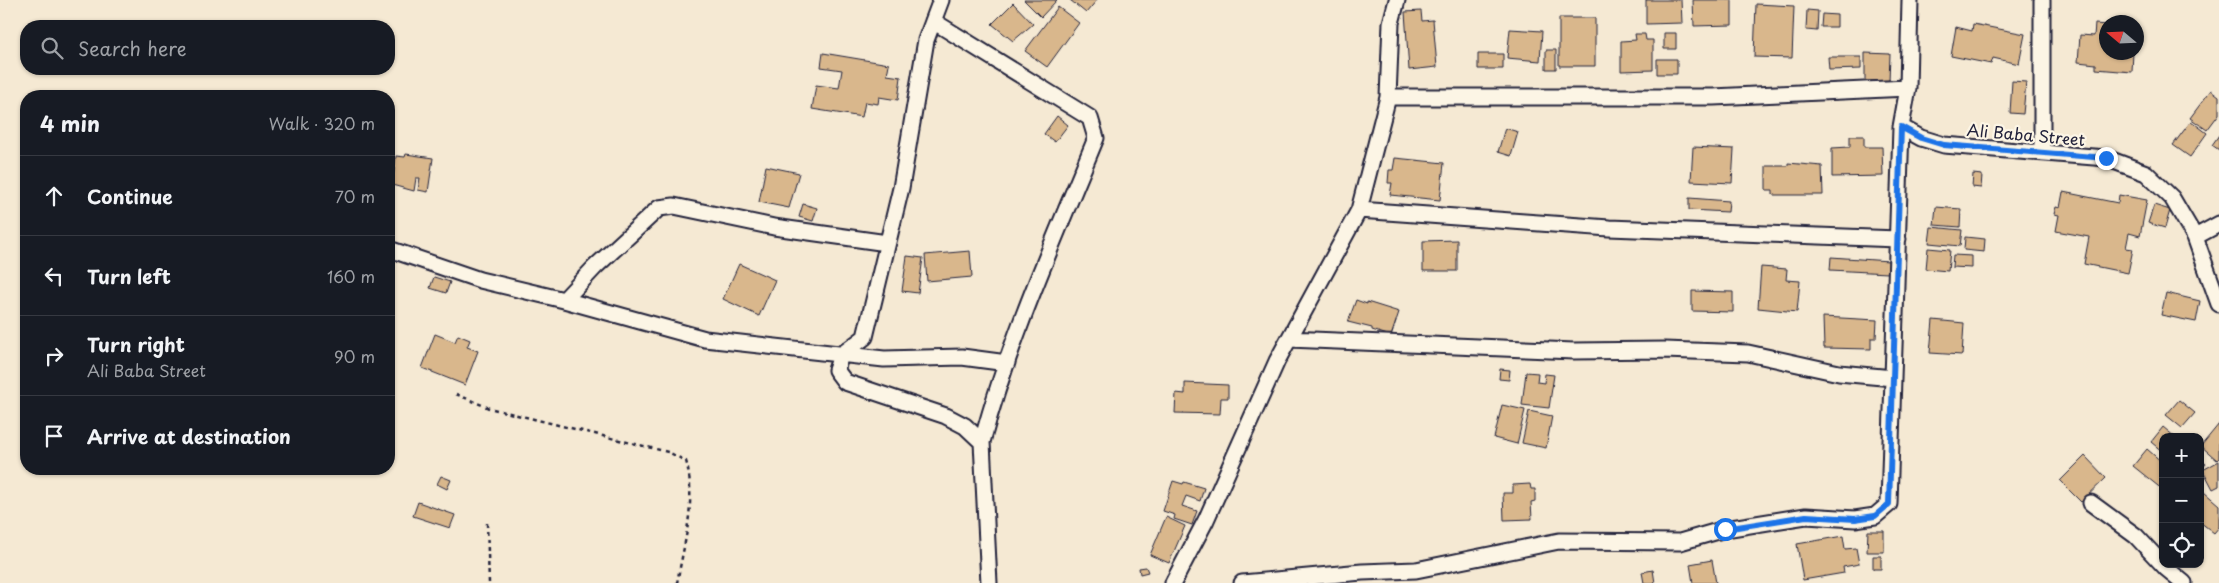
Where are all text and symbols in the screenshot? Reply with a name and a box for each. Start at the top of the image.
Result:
north arrow [2099,15,2144,60]
search box [20,20,395,75]
icon: search [38,34,66,62]
text: Search here [78,34,187,62]
text: 4 min [40,107,100,139]
text: Walk · 320 m [269,111,375,135]
street label: Ali Baba Street [1966,117,2087,151]
route end [2095,147,2118,170]
icon: ahead [40,182,68,210]
text: Continue [87,182,173,210]
text: 70 m [335,184,375,208]
icon: left [40,262,68,290]
text: Turn left [87,262,171,290]
text: 160 m [327,264,375,288]
text: Turn right [87,330,185,358]
icon: right [40,342,68,370]
text: 90 m [334,344,375,368]
text: Ali Baba Street [87,358,206,382]
icon: arrive [40,422,68,450]
text: Arrive at destination [87,422,291,450]
map controls [2159,433,2204,568]
button: + [2159,433,2204,478]
button: − [2159,478,2204,523]
route start [1714,518,1737,541]
button: locate [2159,523,2204,568]

